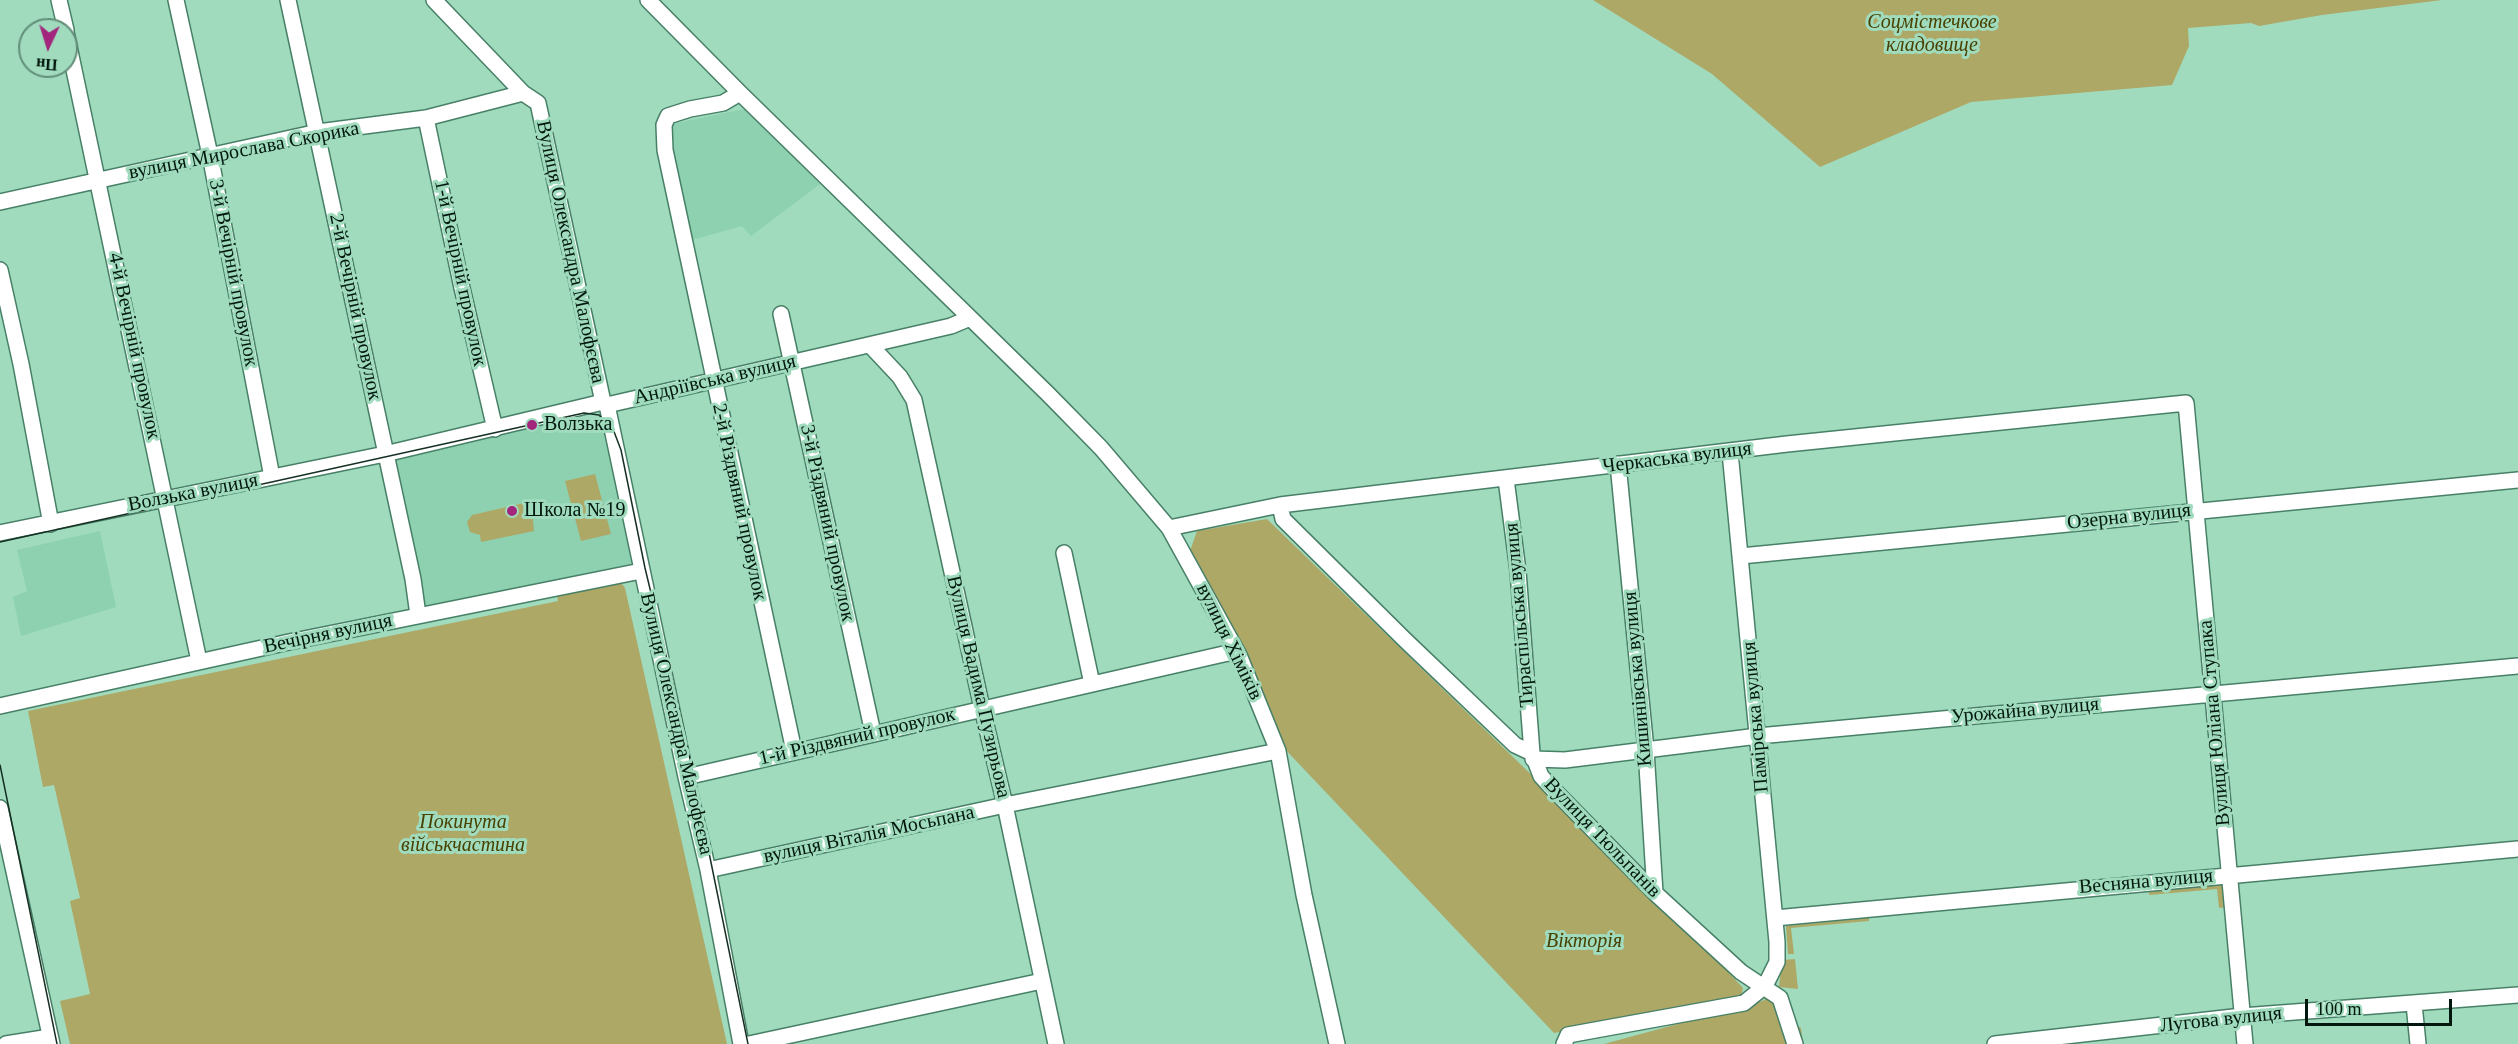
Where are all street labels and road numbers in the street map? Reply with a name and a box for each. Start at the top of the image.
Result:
street label: вулиця Мирослава Скорика [127,117,361,185]
street label: Вулиця Олександра Малофєєва [530,118,610,386]
street label: 3-й Вечірній провулок [203,177,263,369]
street label: 1-й Вечірній провулок [429,178,491,368]
street label: 2-й Вечірній провулок [324,212,386,402]
street label: 4-й Вечірній провулок [103,251,165,441]
street label: Андріївська вулиця [632,350,798,410]
street label: 2-й Різдвяний провулок [706,401,772,603]
street label: 3-й Різдвяний провулок [794,422,860,624]
street label: Черкаська вулиця [1601,437,1753,479]
street label: Волзька вулиця [126,469,260,517]
street label: Озерна вулиця [2066,499,2192,535]
street label: Тираспільська вулиця [1500,522,1540,708]
street label: Вулиця Вадима Пузирьова [941,573,1015,801]
street label: вулиця Хіміків [1191,580,1267,704]
street label: Вулиця Олександра Малофєєва [634,591,718,857]
street label: Кишинівська вулиця [1618,591,1658,767]
street label: Вечірня вулиця [262,609,394,659]
street label: Вулиця Юліана Ступака [2194,619,2236,827]
street label: Памірська вулиця [1737,641,1775,793]
street label: Урожайна вулиця [1950,693,2100,729]
street label: 1-й Різдвяний провулок [757,703,957,771]
street label: Вулиця Тюльпанів [1539,773,1665,903]
street label: вулиця Віталія Мосьпана [761,801,977,869]
street label: Весняна вулиця [2078,864,2214,900]
street label: Лугова вулиця [2159,1002,2283,1038]

